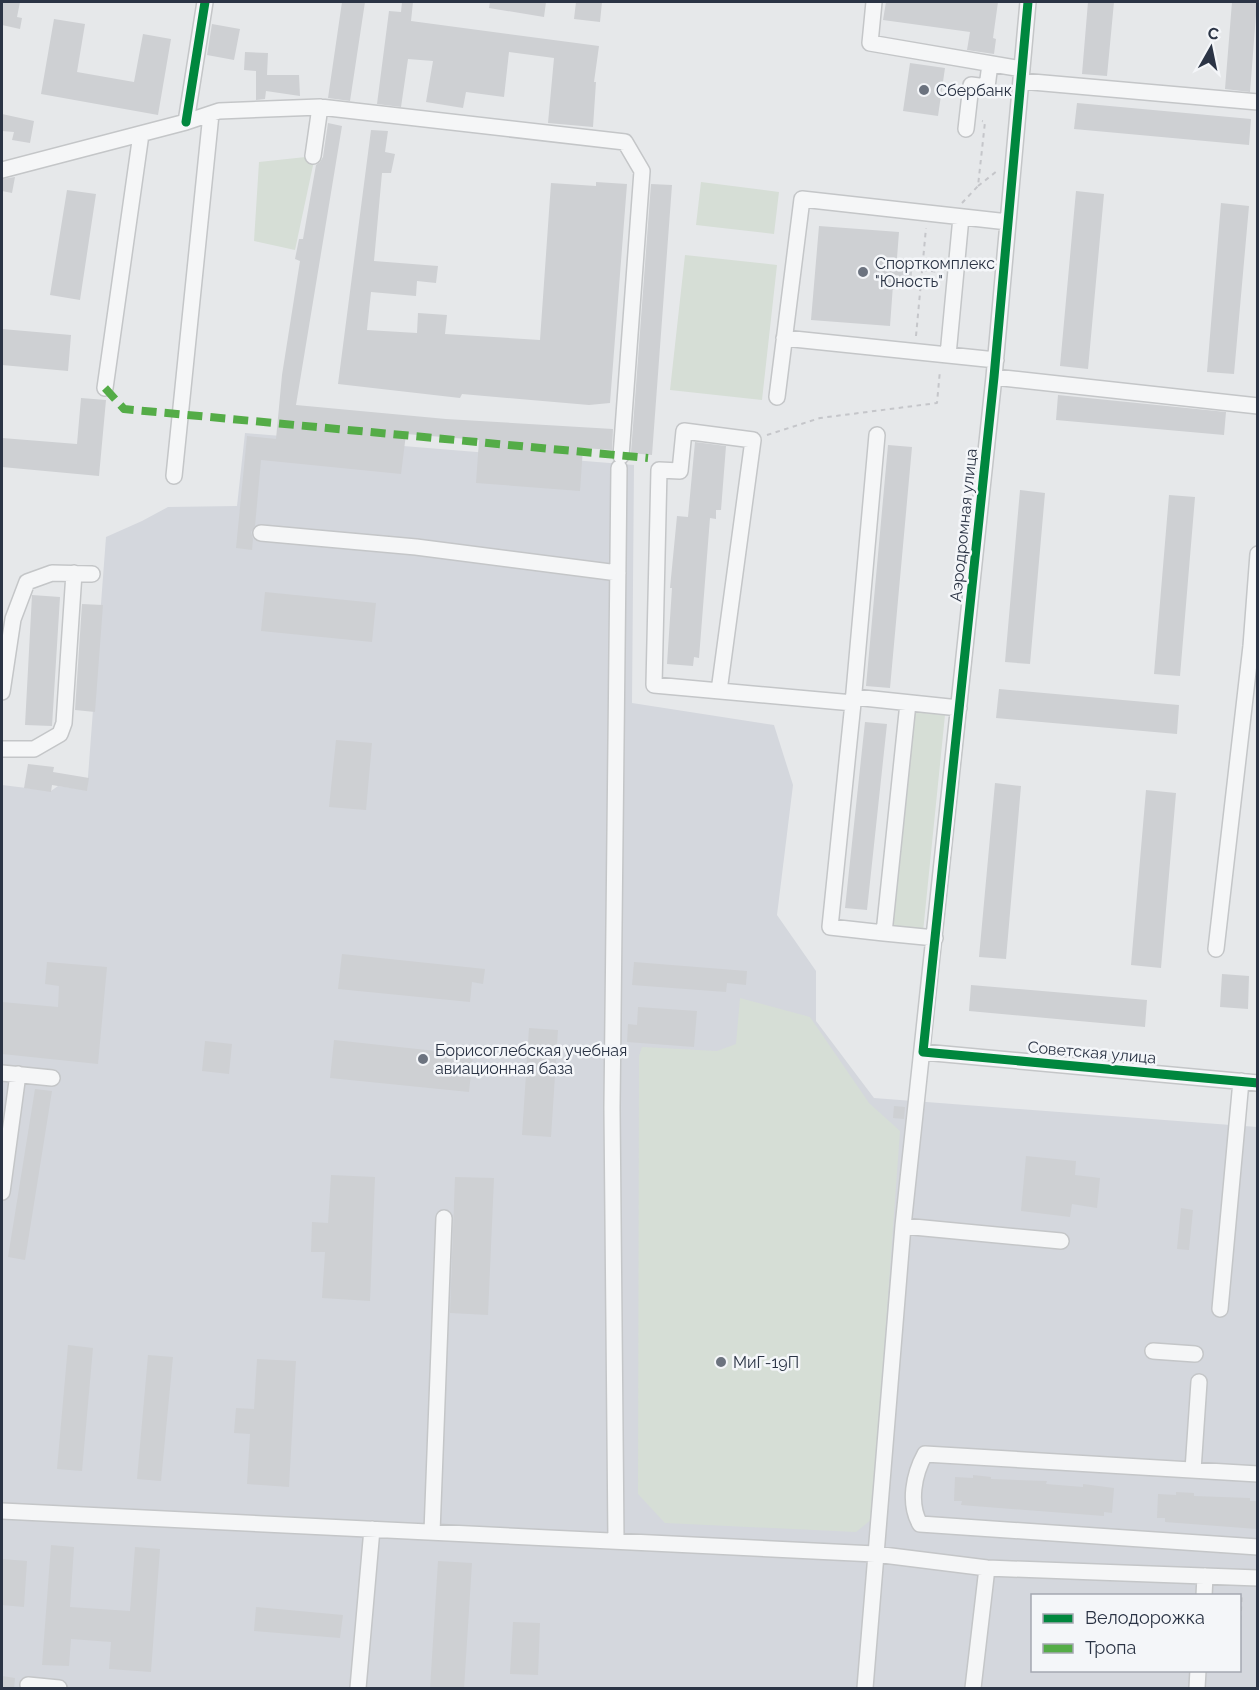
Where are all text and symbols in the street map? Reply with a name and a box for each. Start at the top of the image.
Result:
north arrow [1181,18,1241,78]
text: С [1206,23,1220,44]
place label: Сбербанк [936,81,1012,100]
marker: Сбербанк [917,83,931,97]
place label: Спорткомплекс "Юность" [875,254,995,291]
marker: Спорткомплекс "Юность" [856,265,870,279]
street label: Аэродромная улица [946,447,981,603]
street label: Советская улица [1027,1037,1157,1068]
place label: Борисоглебская учебная авиационная база [435,1041,627,1078]
marker: Борисоглебская учебная авиационная база [416,1052,430,1066]
place label: МиГ-19П [733,1353,799,1372]
marker: МиГ-19П [714,1355,728,1369]
legend [1031,1594,1241,1672]
text: Велодорожка [1085,1607,1205,1628]
text: Тропа [1085,1637,1136,1658]

